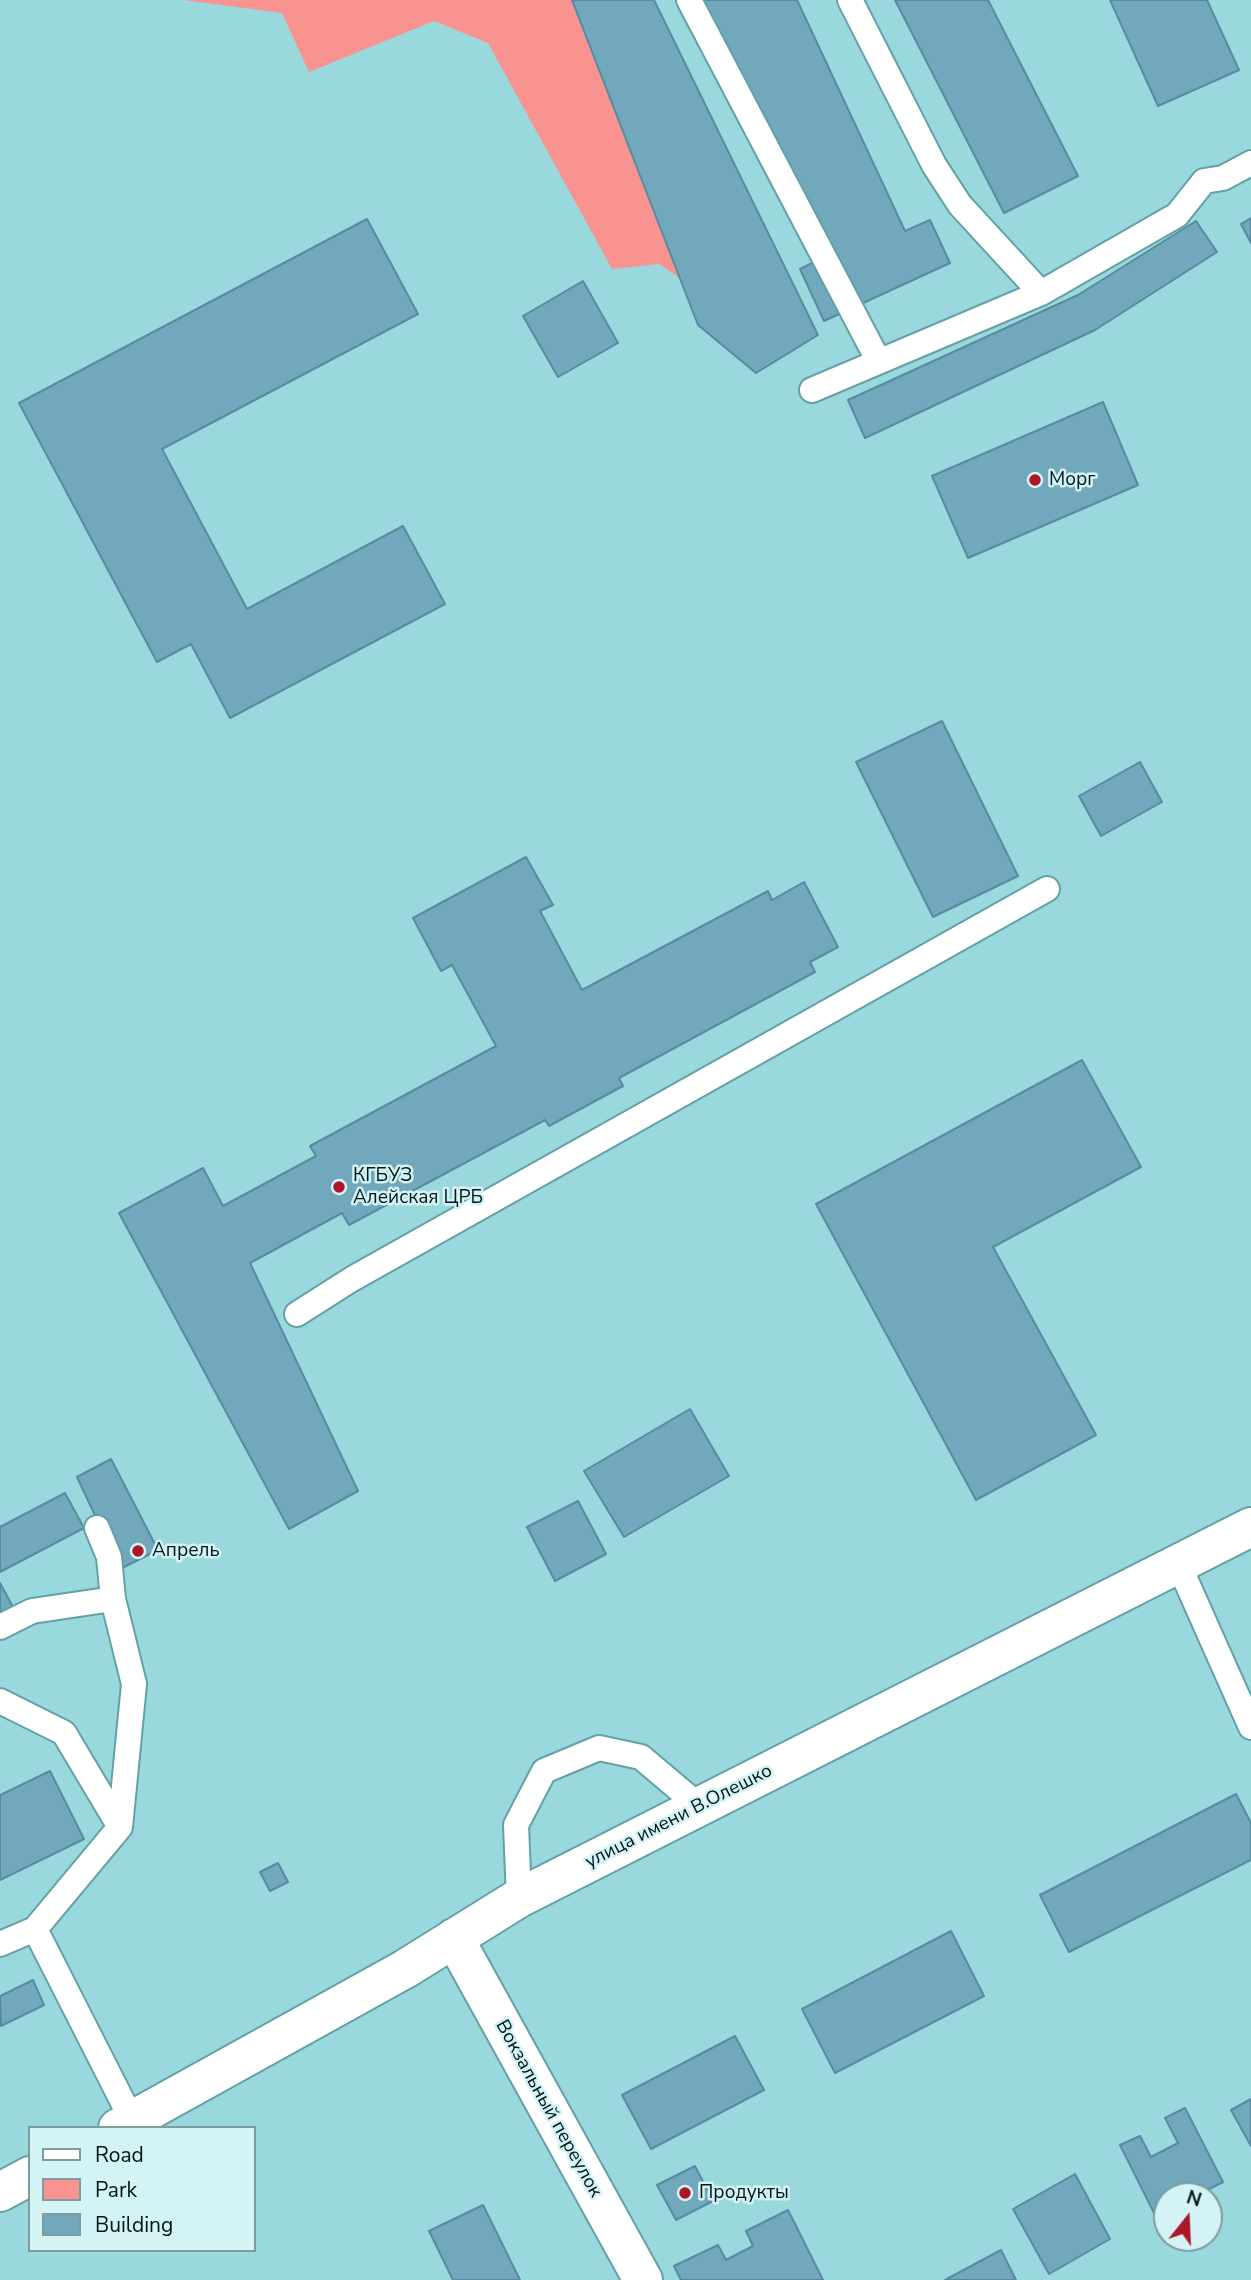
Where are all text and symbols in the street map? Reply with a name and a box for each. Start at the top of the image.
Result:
place label: Морг [1049,469,1096,491]
marker: Морг [1027,472,1043,488]
place label: КГБУЗ Алейская ЦРБ [353,1165,483,1209]
marker: КГБУЗ Алейская ЦРБ [331,1179,347,1195]
place label: Апрель [152,1540,220,1562]
marker: Апрель [130,1543,146,1559]
street label: улица имени В.Олешко [582,1760,776,1874]
street label: Вокзальный переулок [490,2016,606,2202]
legend [28,2126,256,2252]
text: Road [95,2141,144,2169]
text: Park [95,2176,137,2204]
place label: Продукты [699,2182,789,2204]
north arrow [1153,2182,1223,2252]
text: N [1183,2184,1205,2213]
marker: Продукты [677,2185,693,2201]
text: Building [95,2211,173,2239]

